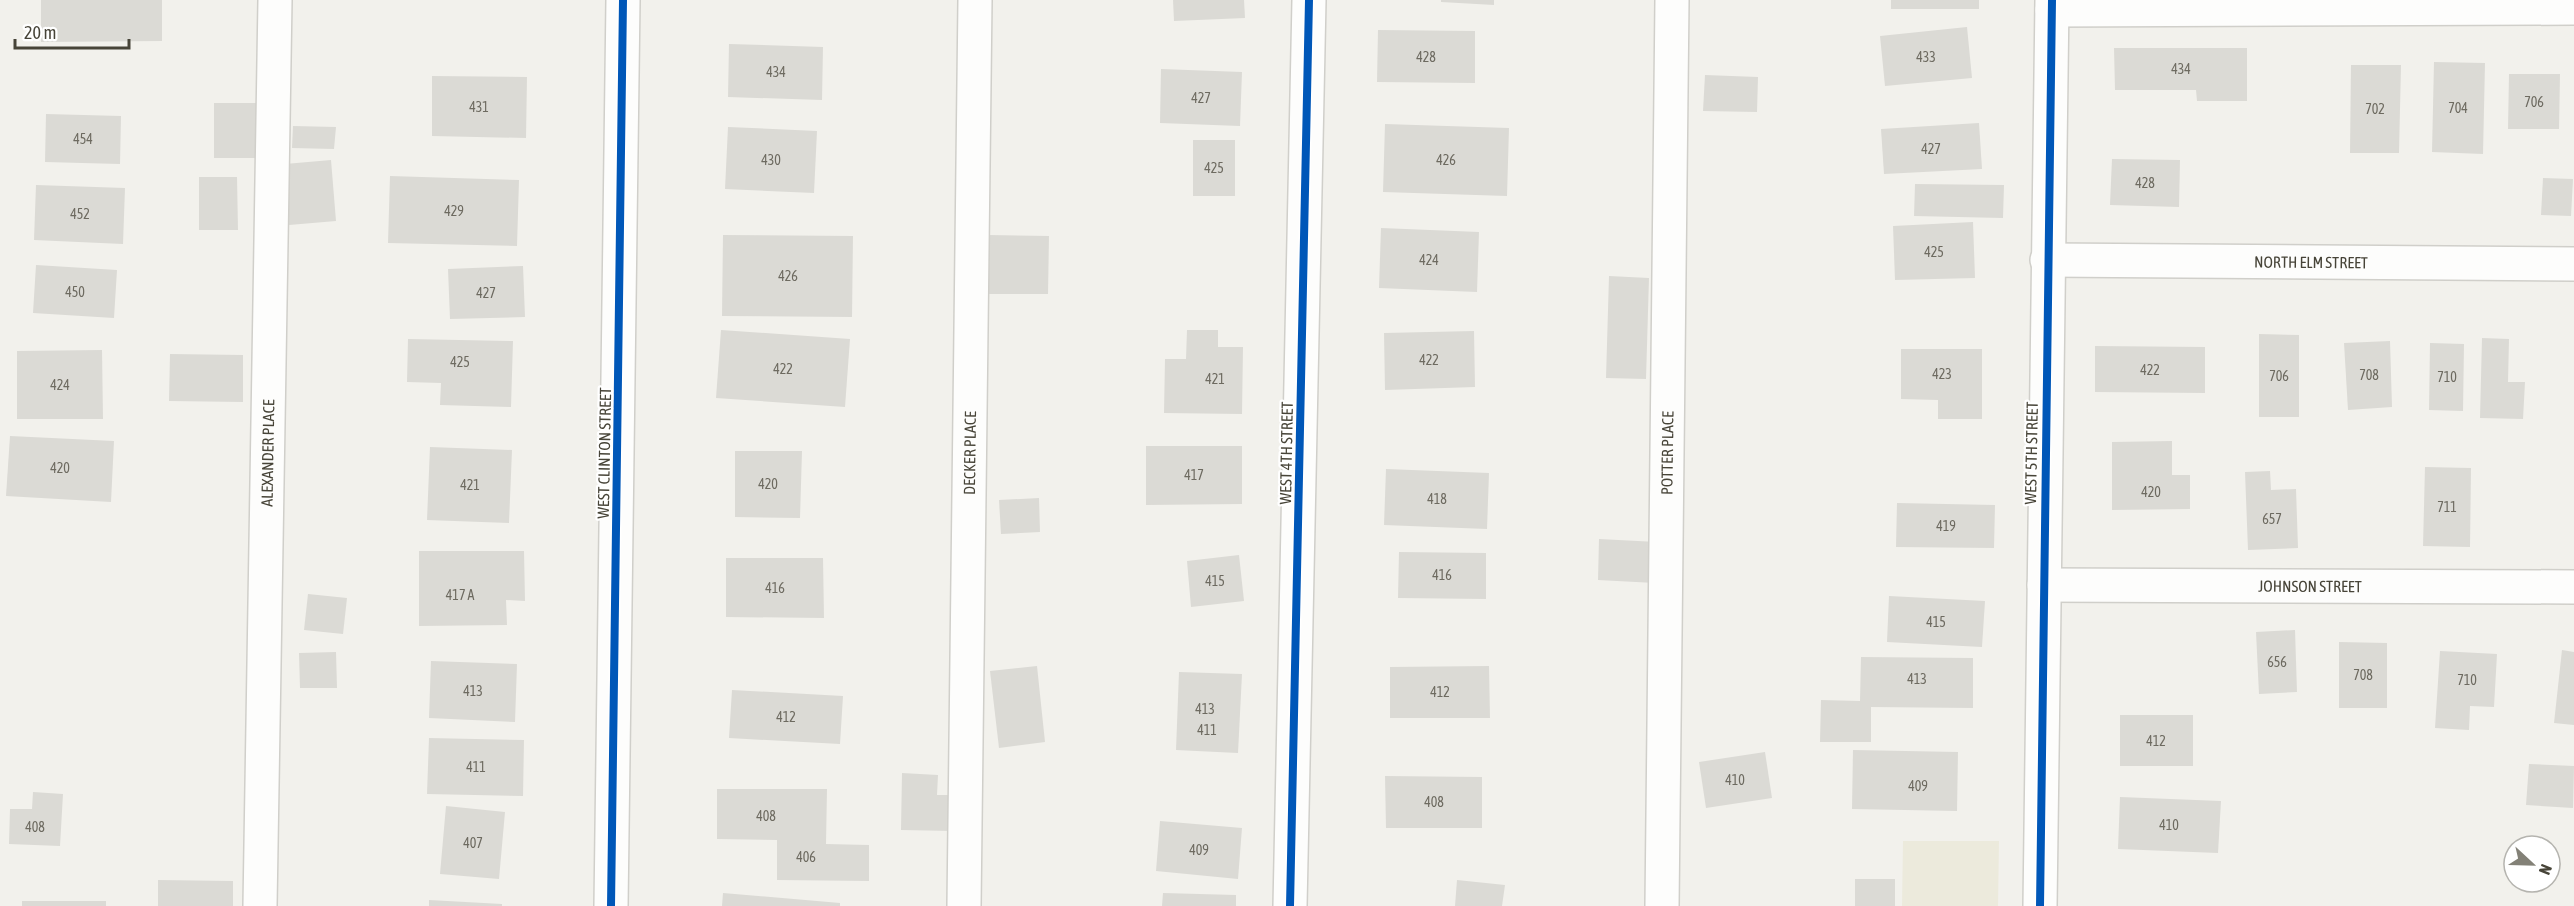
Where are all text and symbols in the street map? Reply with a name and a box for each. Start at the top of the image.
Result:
scale bar [15,12,129,50]
text: 20 m [24,22,56,43]
house number: 428 [1416,49,1436,65]
house number: 433 [1916,49,1936,65]
house number: 434 [2171,61,2191,77]
house number: 434 [766,64,786,80]
house number: 427 [1191,90,1211,106]
house number: 706 [2524,94,2544,110]
house number: 431 [469,99,489,115]
house number: 704 [2448,100,2468,116]
house number: 702 [2365,101,2385,117]
house number: 454 [73,131,93,147]
house number: 427 [1921,141,1941,157]
house number: 430 [761,152,781,168]
house number: 426 [1436,152,1456,168]
house number: 425 [1204,160,1224,176]
house number: 428 [2135,175,2155,191]
house number: 429 [444,203,464,219]
house number: 452 [70,206,90,222]
house number: 425 [1924,244,1944,260]
house number: 424 [1419,252,1439,268]
street label: NORTH ELM STREET [2254,253,2368,271]
house number: 426 [778,268,798,284]
house number: 450 [65,284,85,300]
house number: 427 [476,285,496,301]
house number: 422 [1419,352,1439,368]
house number: 425 [450,354,470,370]
house number: 422 [773,361,793,377]
house number: 422 [2140,362,2160,378]
house number: 423 [1932,366,1952,382]
house number: 708 [2359,367,2379,383]
house number: 706 [2269,368,2289,384]
house number: 710 [2437,369,2457,385]
house number: 421 [1205,371,1225,387]
house number: 424 [50,377,70,393]
street label: WEST CLINTON STREET [594,387,614,519]
street label: ALEXANDER PLACE [258,399,277,507]
street label: WEST 4TH STREET [1276,401,1296,505]
street label: WEST 5TH STREET [2021,401,2041,505]
street label: DECKER PLACE [960,411,979,495]
street label: POTTER PLACE [1658,411,1676,495]
house number: 420 [50,460,70,476]
house number: 417 [1184,467,1204,483]
house number: 420 [758,476,778,492]
house number: 421 [460,477,480,493]
house number: 420 [2141,484,2161,500]
house number: 418 [1427,491,1447,507]
house number: 711 [2437,499,2457,515]
house number: 657 [2262,511,2282,527]
house number: 419 [1936,518,1956,534]
house number: 416 [1432,567,1452,583]
house number: 415 [1205,573,1225,589]
street label: JOHNSON STREET [2258,577,2362,595]
house number: 416 [765,580,785,596]
house number: 417 A [446,587,474,603]
house number: 415 [1926,614,1946,630]
house number: 656 [2267,654,2287,670]
house number: 708 [2353,667,2373,683]
house number: 413 [1907,671,1927,687]
house number: 710 [2457,672,2477,688]
house number: 413 [463,683,483,699]
house number: 412 [1430,684,1450,700]
house number: 413 [1195,701,1215,717]
house number: 412 [776,709,796,725]
house number: 411 [1197,722,1217,738]
house number: 412 [2146,733,2166,749]
house number: 411 [466,759,486,775]
house number: 410 [1725,772,1745,788]
house number: 409 [1908,778,1928,794]
house number: 408 [1424,794,1444,810]
house number: 408 [756,808,776,824]
house number: 410 [2159,817,2179,833]
house number: 408 [25,819,45,835]
north arrow [2502,834,2562,894]
house number: 407 [463,835,483,851]
house number: 409 [1189,842,1209,858]
house number: 406 [796,849,816,865]
text: N [2536,862,2556,877]

